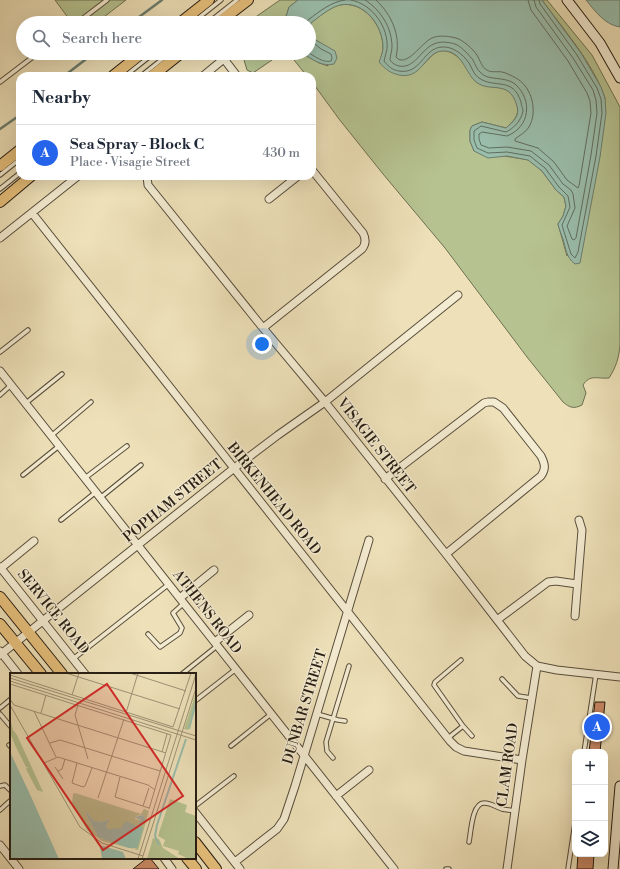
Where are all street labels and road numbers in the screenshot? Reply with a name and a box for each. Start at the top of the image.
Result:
street label: VISAGIE STREET [332,394,419,498]
street label: BIRKENHEAD ROAD [222,438,325,559]
street label: POPHAM STREET [120,455,226,547]
street label: SERVICE ROAD [13,566,93,658]
street label: ATHENS ROAD [168,566,245,658]
street label: DUNBAR STREET [279,647,331,767]
street label: CLAM ROAD [493,722,523,808]

